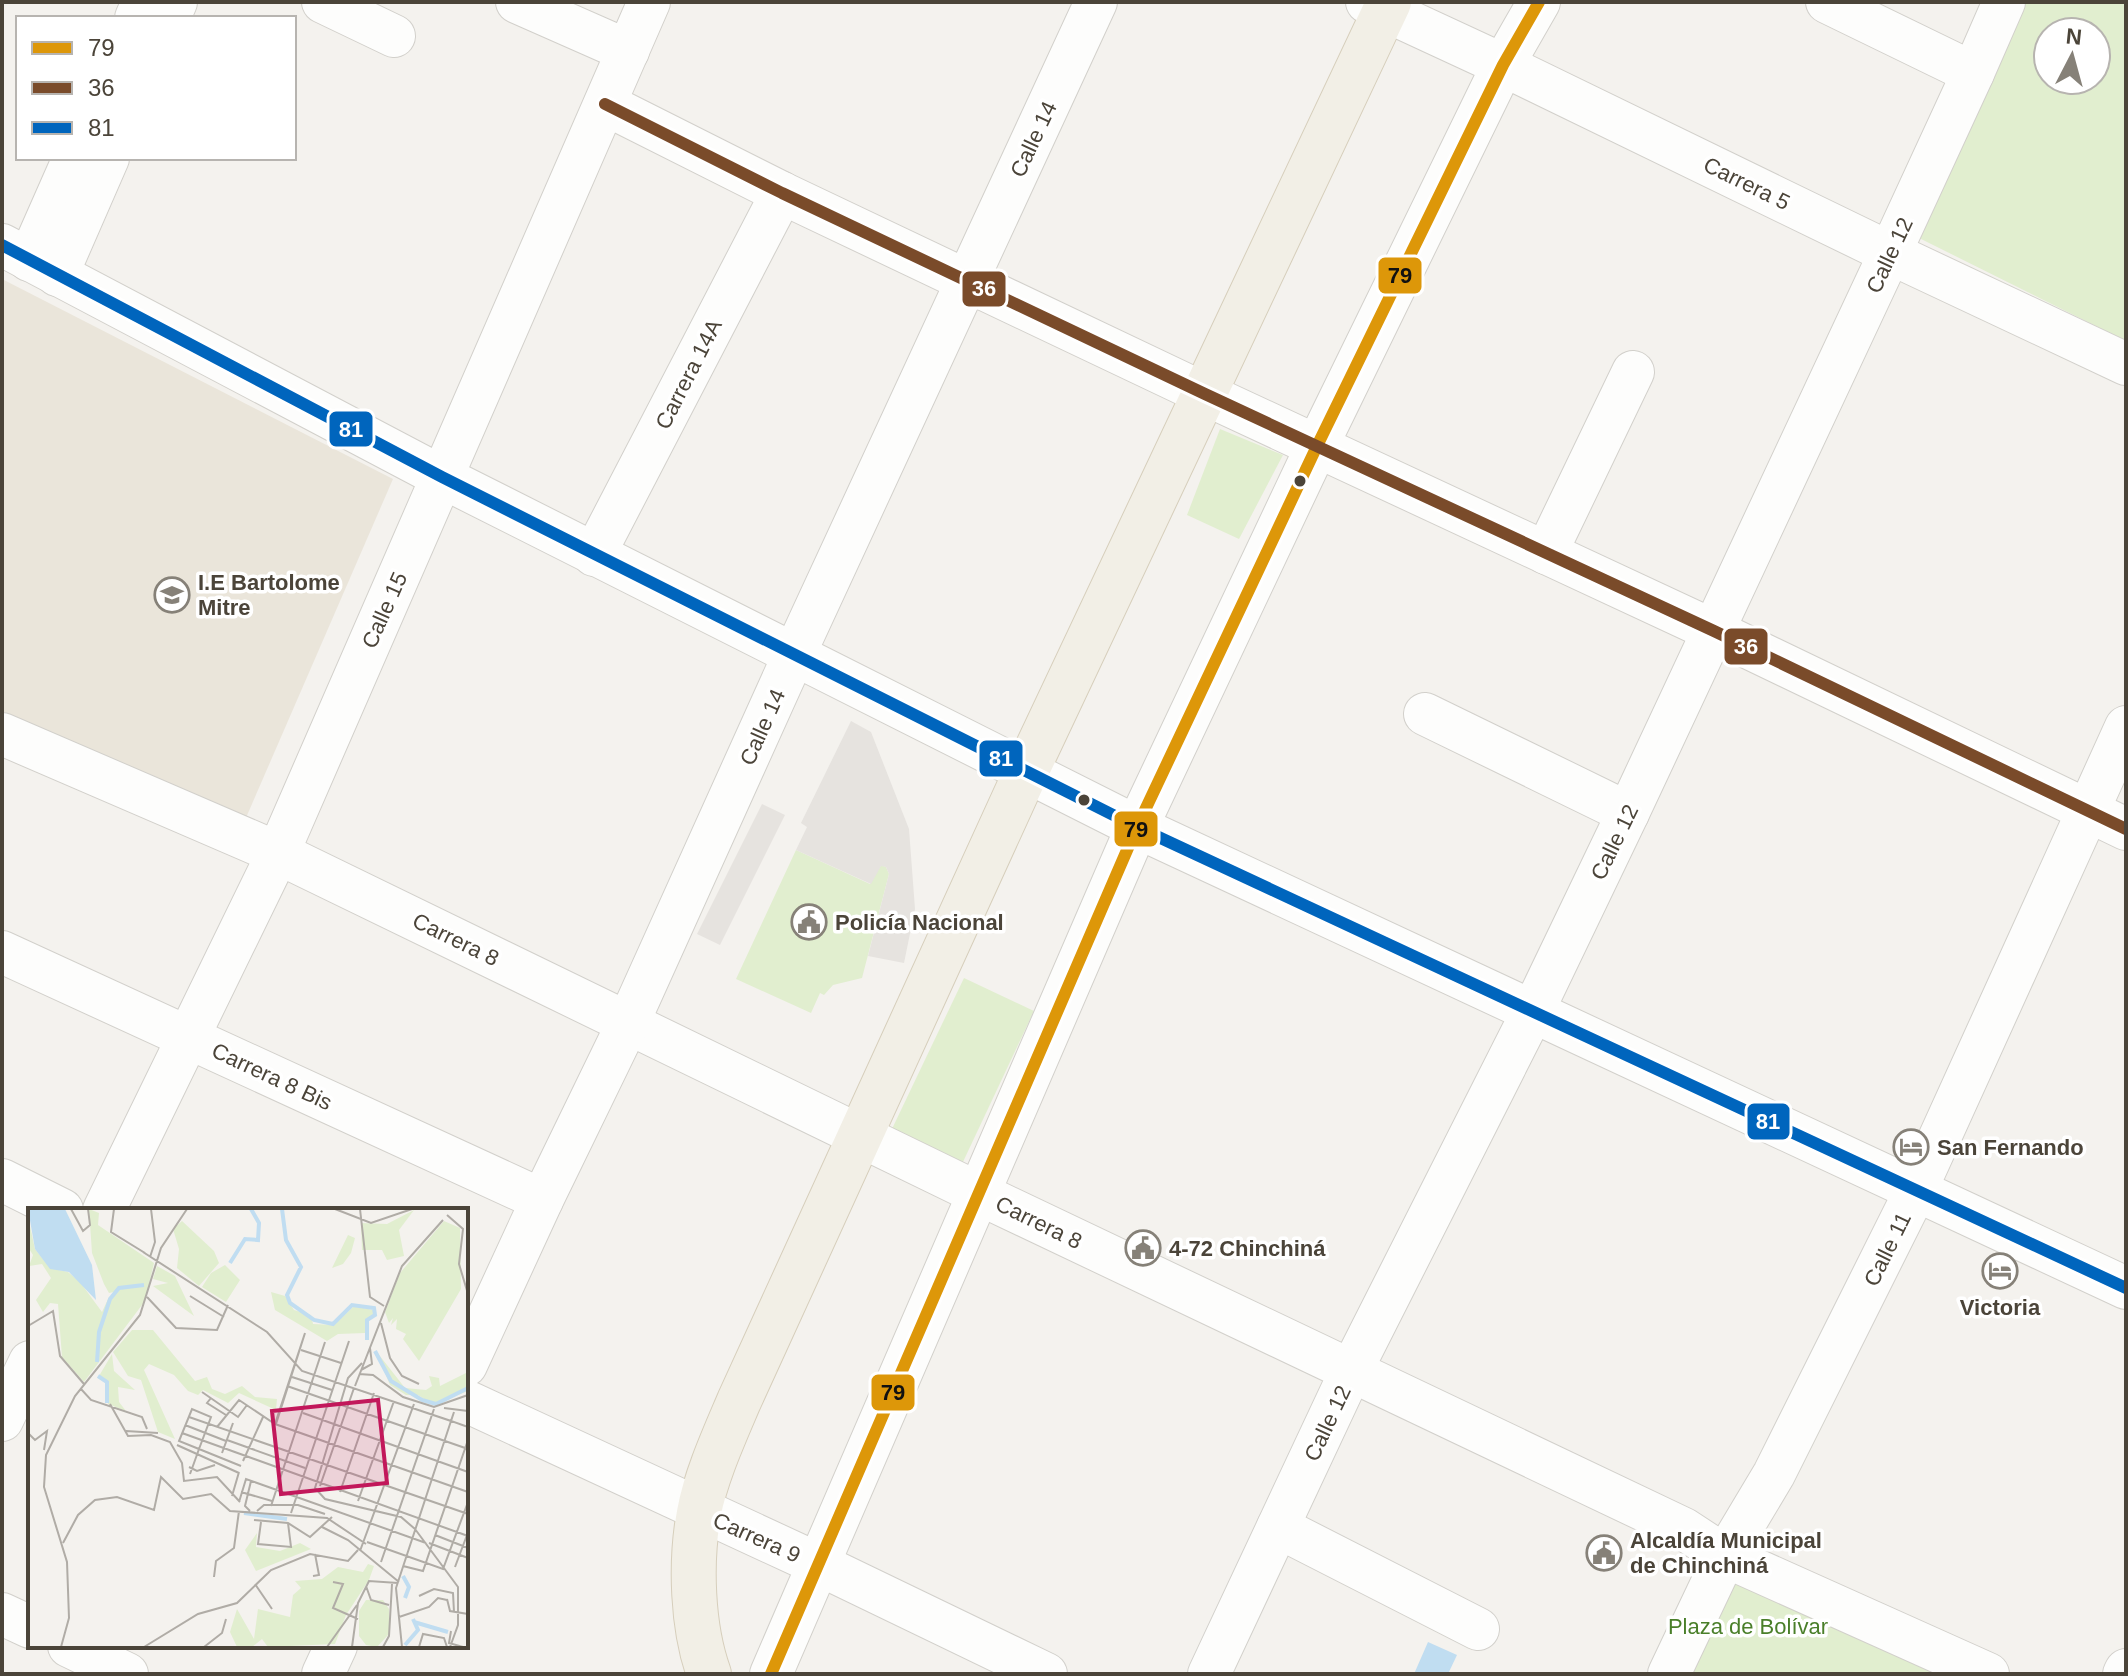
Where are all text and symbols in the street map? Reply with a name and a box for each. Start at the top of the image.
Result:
legend [16,16,296,160]
north arrow [2032,16,2112,96]
text: N [2065,23,2083,50]
text: 79 [88,34,115,61]
text: 36 [88,74,115,101]
street label: Calle 14 [1005,97,1062,181]
text: 81 [88,114,115,141]
street label: Carrera 5 [1700,152,1794,215]
street label: Calle 12 [1861,213,1918,297]
line badge: 79 [1377,256,1423,295]
text: 79 [1388,263,1412,288]
line badge: 36 [961,270,1007,308]
text: 36 [972,276,996,301]
street label: Carrera 14A [650,315,727,433]
line badge: 81 [328,410,374,448]
text: 81 [339,417,363,442]
unlabelled marker [1292,473,1308,489]
street label: Calle 15 [357,568,412,652]
place label: I.E Bartolome Mitre [198,570,340,620]
school or university icon: I.E Bartolome Mitre [153,576,191,614]
line badge: 36 [1723,627,1769,666]
text: 36 [1734,634,1758,659]
street label: Calle 14 [735,685,790,769]
line badge: 81 [978,739,1024,778]
text: 81 [989,746,1013,771]
unlabelled marker [1076,792,1092,808]
street label: Calle 12 [1586,800,1643,884]
line badge: 79 [1113,810,1159,848]
text: 79 [1124,817,1148,842]
public building icon: Policía Nacional [790,903,828,941]
street label: Carrera 8 [409,908,503,971]
place label: Policía Nacional [835,910,1004,935]
street label: Carrera 8 Bis [208,1038,336,1115]
line badge: 81 [1746,1102,1791,1141]
text: 81 [1756,1109,1780,1134]
hotel icon: San Fernando [1892,1128,1930,1166]
place label: San Fernando [1937,1135,2084,1160]
street label: Carrera 8 [992,1191,1086,1254]
inset map [28,1208,468,1648]
street label: Calle 11 [1859,1208,1916,1290]
public building icon: 4-72 Chinchiná [1124,1229,1162,1267]
place label: 4-72 Chinchiná [1169,1236,1326,1261]
hotel icon: Victoria [1981,1252,2019,1290]
place label: Victoria [1960,1295,2041,1320]
line badge: 79 [870,1373,916,1412]
text: 79 [881,1380,905,1405]
street label: Calle 12 [1299,1381,1356,1465]
street label: Carrera 9 [709,1507,804,1568]
place label: Alcaldía Municipal de Chinchiná [1630,1528,1822,1578]
public building icon: Alcaldía Municipal de Chinchiná [1585,1534,1623,1572]
park label: Plaza de Bolívar [1668,1614,1828,1639]

